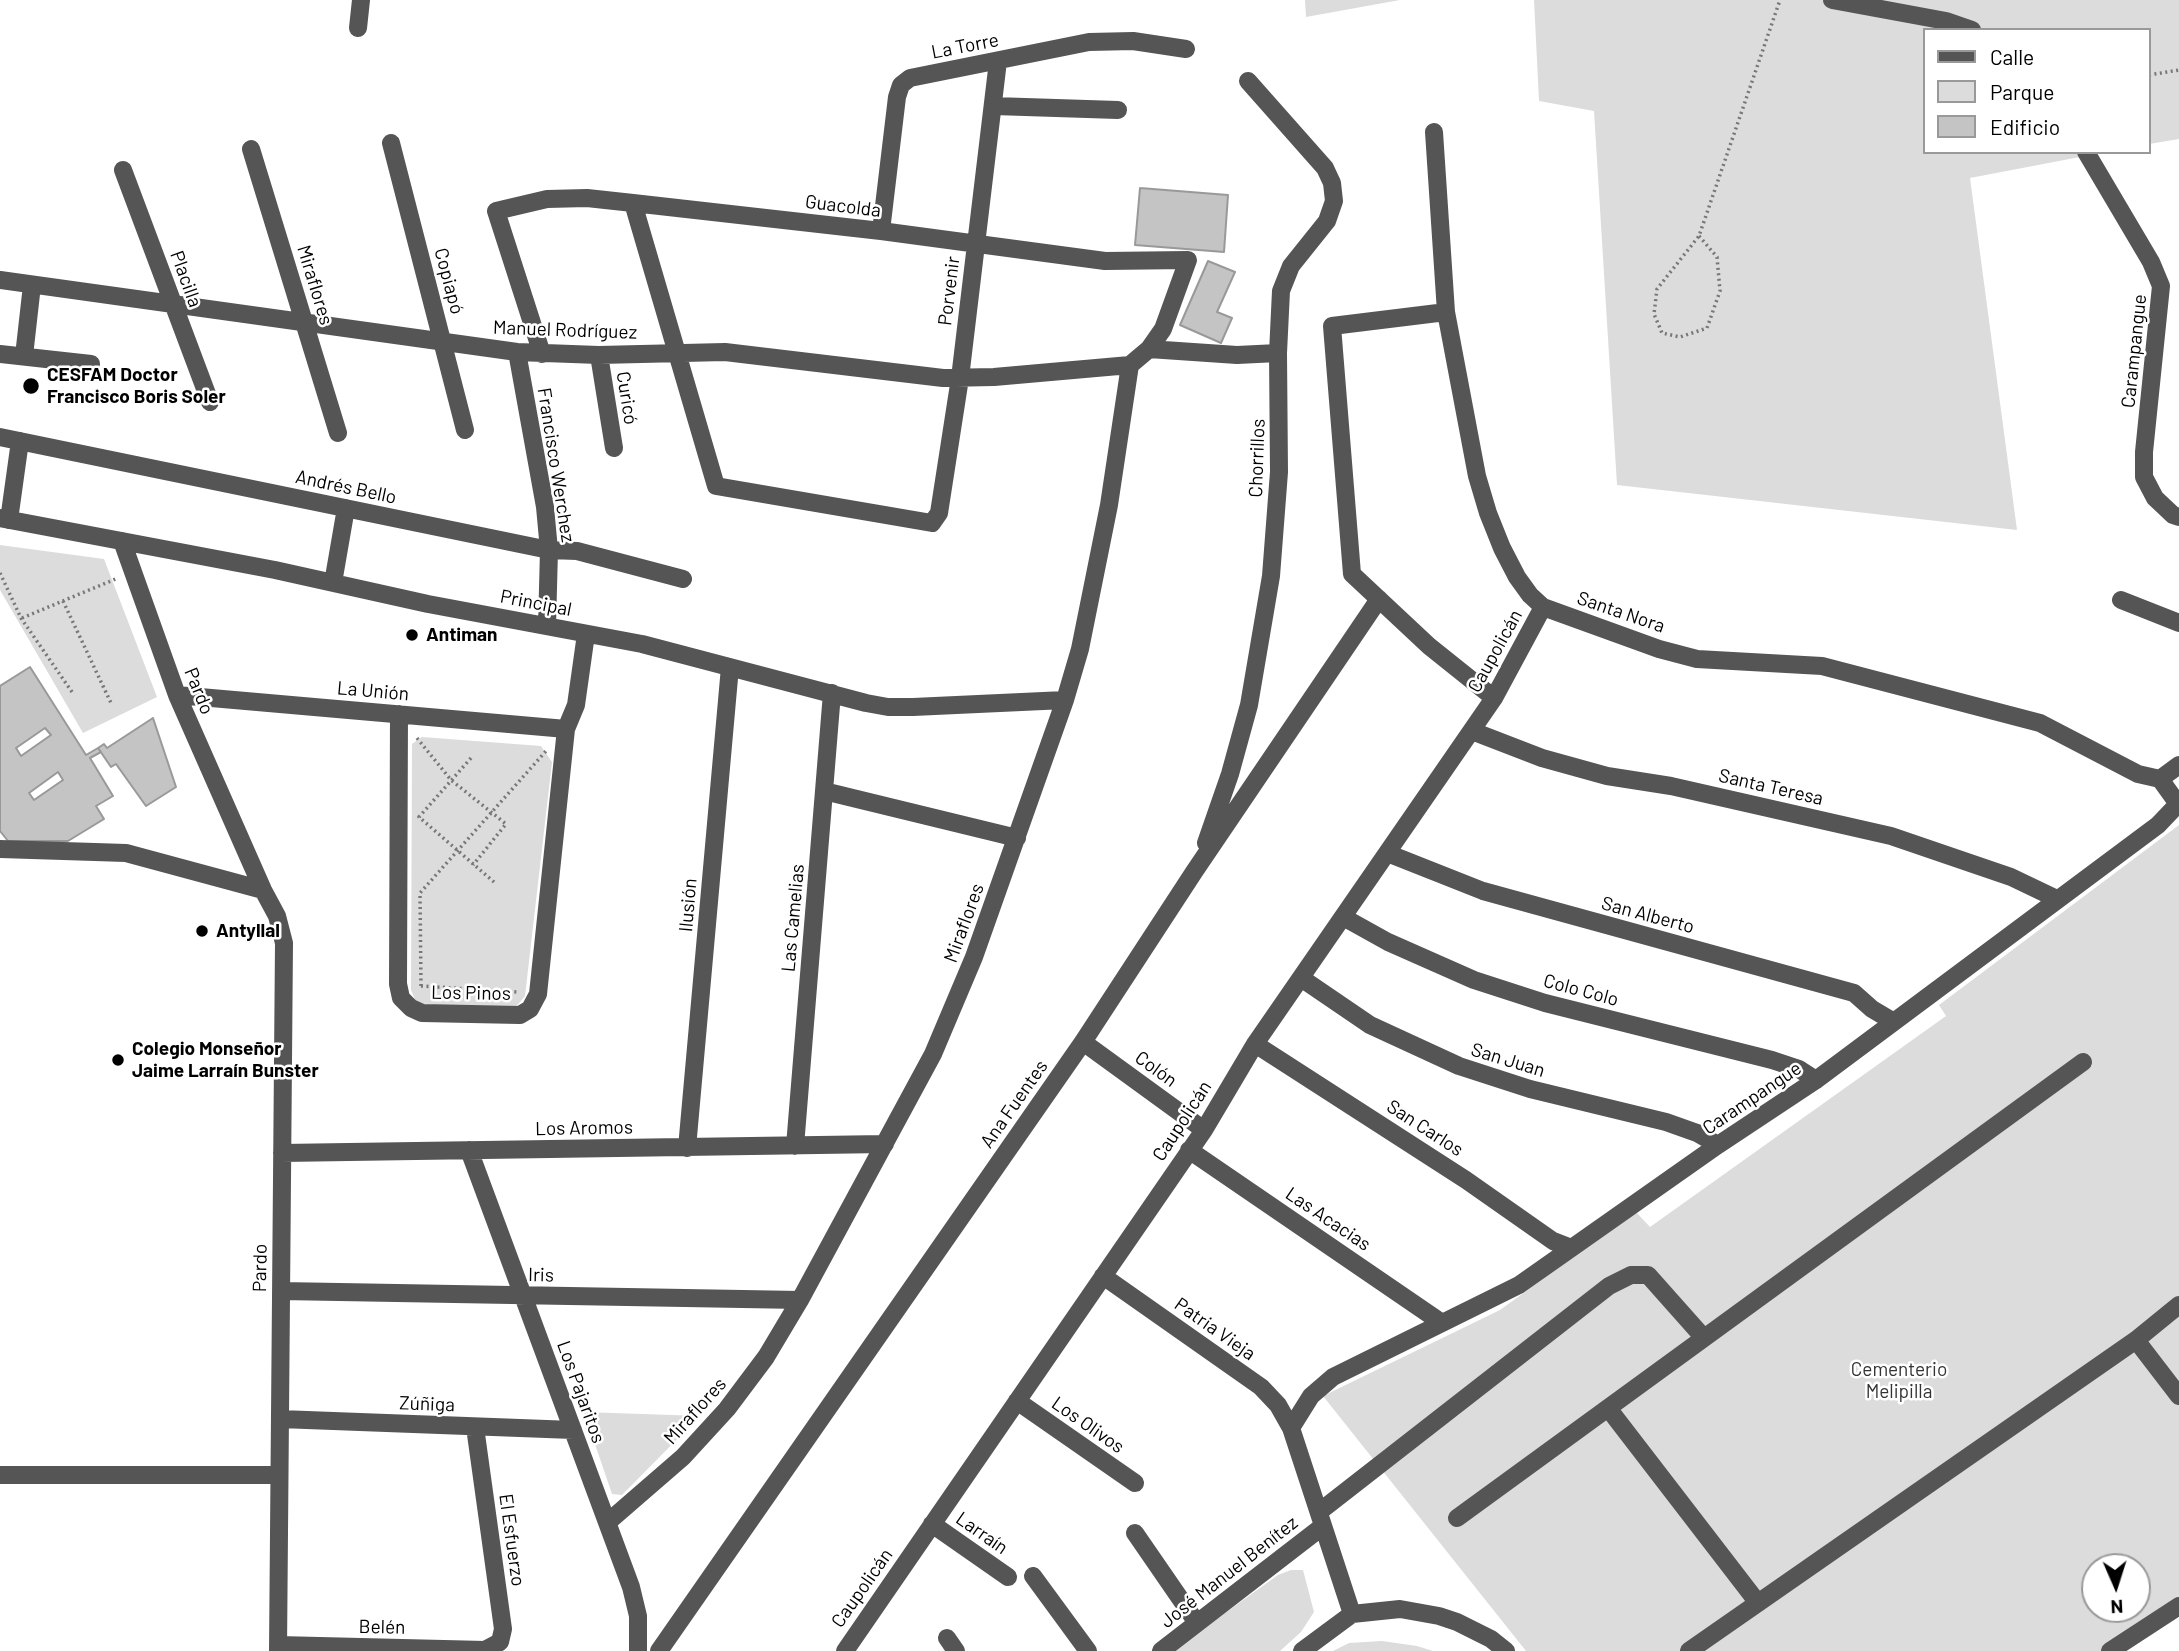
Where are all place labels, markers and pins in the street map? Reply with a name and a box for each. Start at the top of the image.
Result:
place label: CESFAM Doctor Francisco Boris Soler [47,364,226,408]
marker: CESFAM Doctor Francisco Boris Soler [21,376,41,396]
place label: Antiman [426,624,497,646]
marker: Antiman [404,627,420,643]
place label: Antyllal [216,920,280,942]
marker: Antyllal [194,923,210,939]
place label: Colegio Monseñor Jaime Larraín Bunster [132,1038,319,1082]
marker: Colegio Monseñor Jaime Larraín Bunster [110,1052,126,1068]

